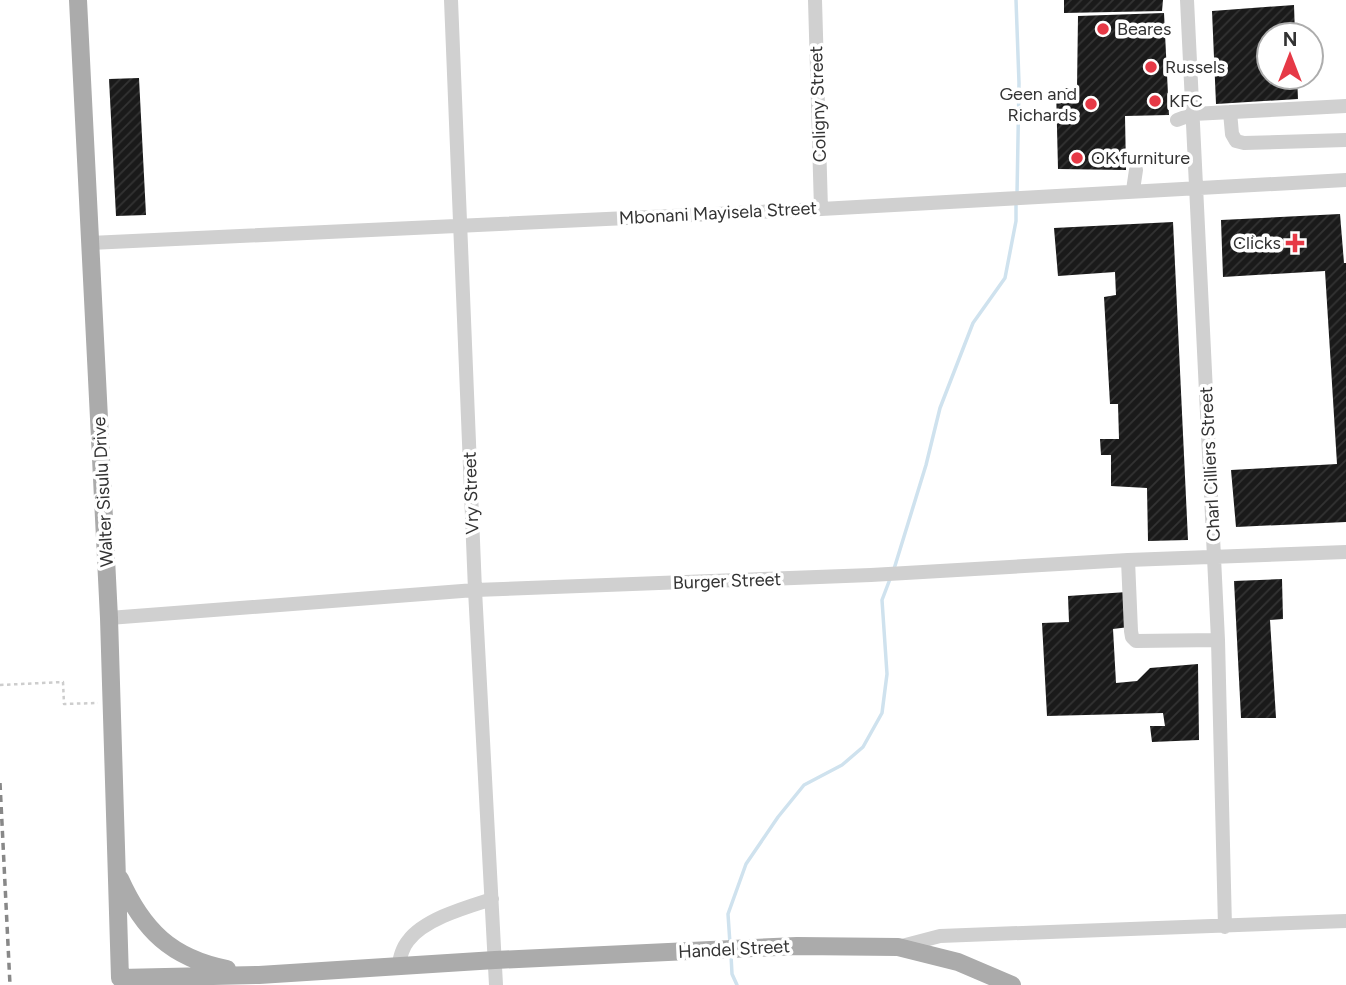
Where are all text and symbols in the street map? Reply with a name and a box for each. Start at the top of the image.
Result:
place label: Beares [1117,18,1171,40]
marker: Beares [1095,21,1111,37]
north arrow [1255,21,1325,91]
text: N [1283,28,1297,51]
street label: Coligny Street [805,45,831,163]
place label: Russels [1165,56,1225,78]
marker: Russels [1143,59,1159,75]
place label: Geen and Richards [999,83,1077,126]
place label: KFC [1169,90,1203,112]
marker: KFC [1147,93,1163,109]
marker: Geen and Richards [1083,96,1099,112]
place label: OK furniture [1091,147,1190,169]
marker: OK furniture [1069,150,1085,166]
street label: Mbonani Mayisela Street [618,197,818,229]
place label: Clicks [1233,232,1281,254]
marker: Clicks [1287,235,1303,251]
street label: Charl Cilliers Street [1195,386,1225,542]
street label: Walter Sisulu Drive [88,416,118,568]
street label: Vry Street [459,451,483,535]
street label: Burger Street [672,568,782,594]
street label: Handel Street [678,935,791,963]

